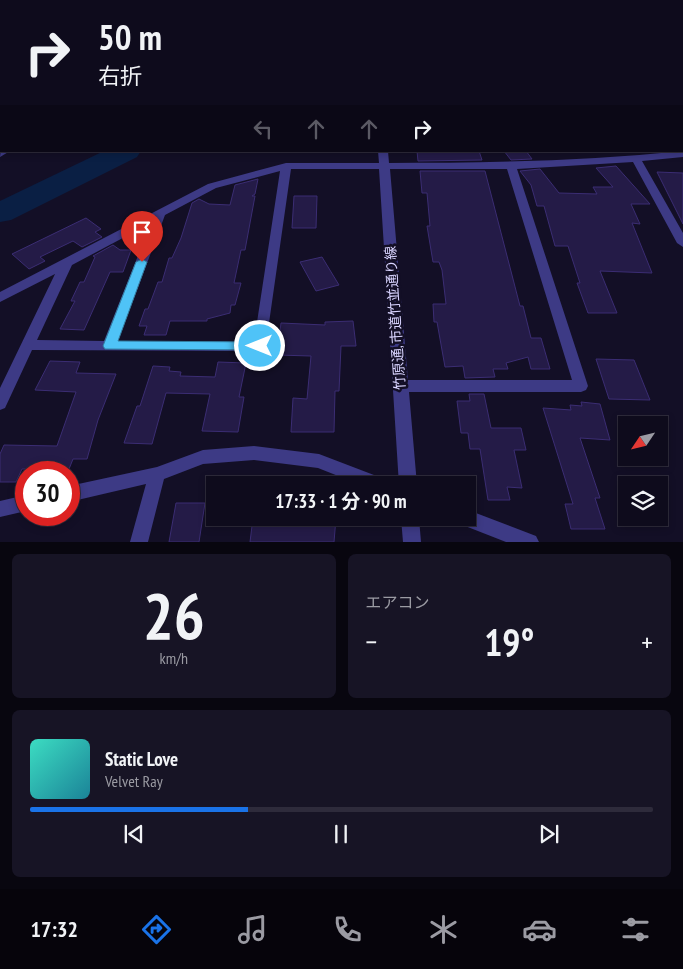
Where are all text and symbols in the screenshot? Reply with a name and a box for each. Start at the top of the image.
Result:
text: 50 m [98,14,162,60]
icon: right [15,20,80,85]
text: 右折 [98,62,142,90]
icon: left [249,115,277,143]
icon: ahead [302,115,330,143]
icon: ahead [355,115,383,143]
icon: right [408,115,436,143]
pin [121,211,163,262]
icon: arrive [128,218,156,246]
street label: 竹原通, 市道竹並通り線 [381,245,409,391]
position arrow [233,319,285,371]
north arrow [618,416,668,466]
map controls [618,416,668,526]
speed limit sign: 30 [15,461,80,526]
button: layers [618,476,668,526]
text: 17:33 · 1 分 · 90 m [275,489,407,513]
text: 26 [143,573,205,657]
text: エアコン [366,592,430,612]
text: 19° [484,617,534,666]
text: − [366,623,377,660]
text: + [641,623,653,660]
text: km/h [160,648,188,668]
text: Static Love [105,747,178,771]
text: Velvet Ray [105,771,163,791]
icon: previous [120,820,148,848]
icon: pause [327,820,355,848]
icon: next [535,820,563,848]
icon: directions [139,912,174,947]
icon: music [235,912,270,947]
icon: phone [330,912,365,947]
icon: climate [426,912,461,947]
icon: car [522,912,557,947]
icon: filters [618,912,653,947]
text: 17:32 [30,915,78,943]

